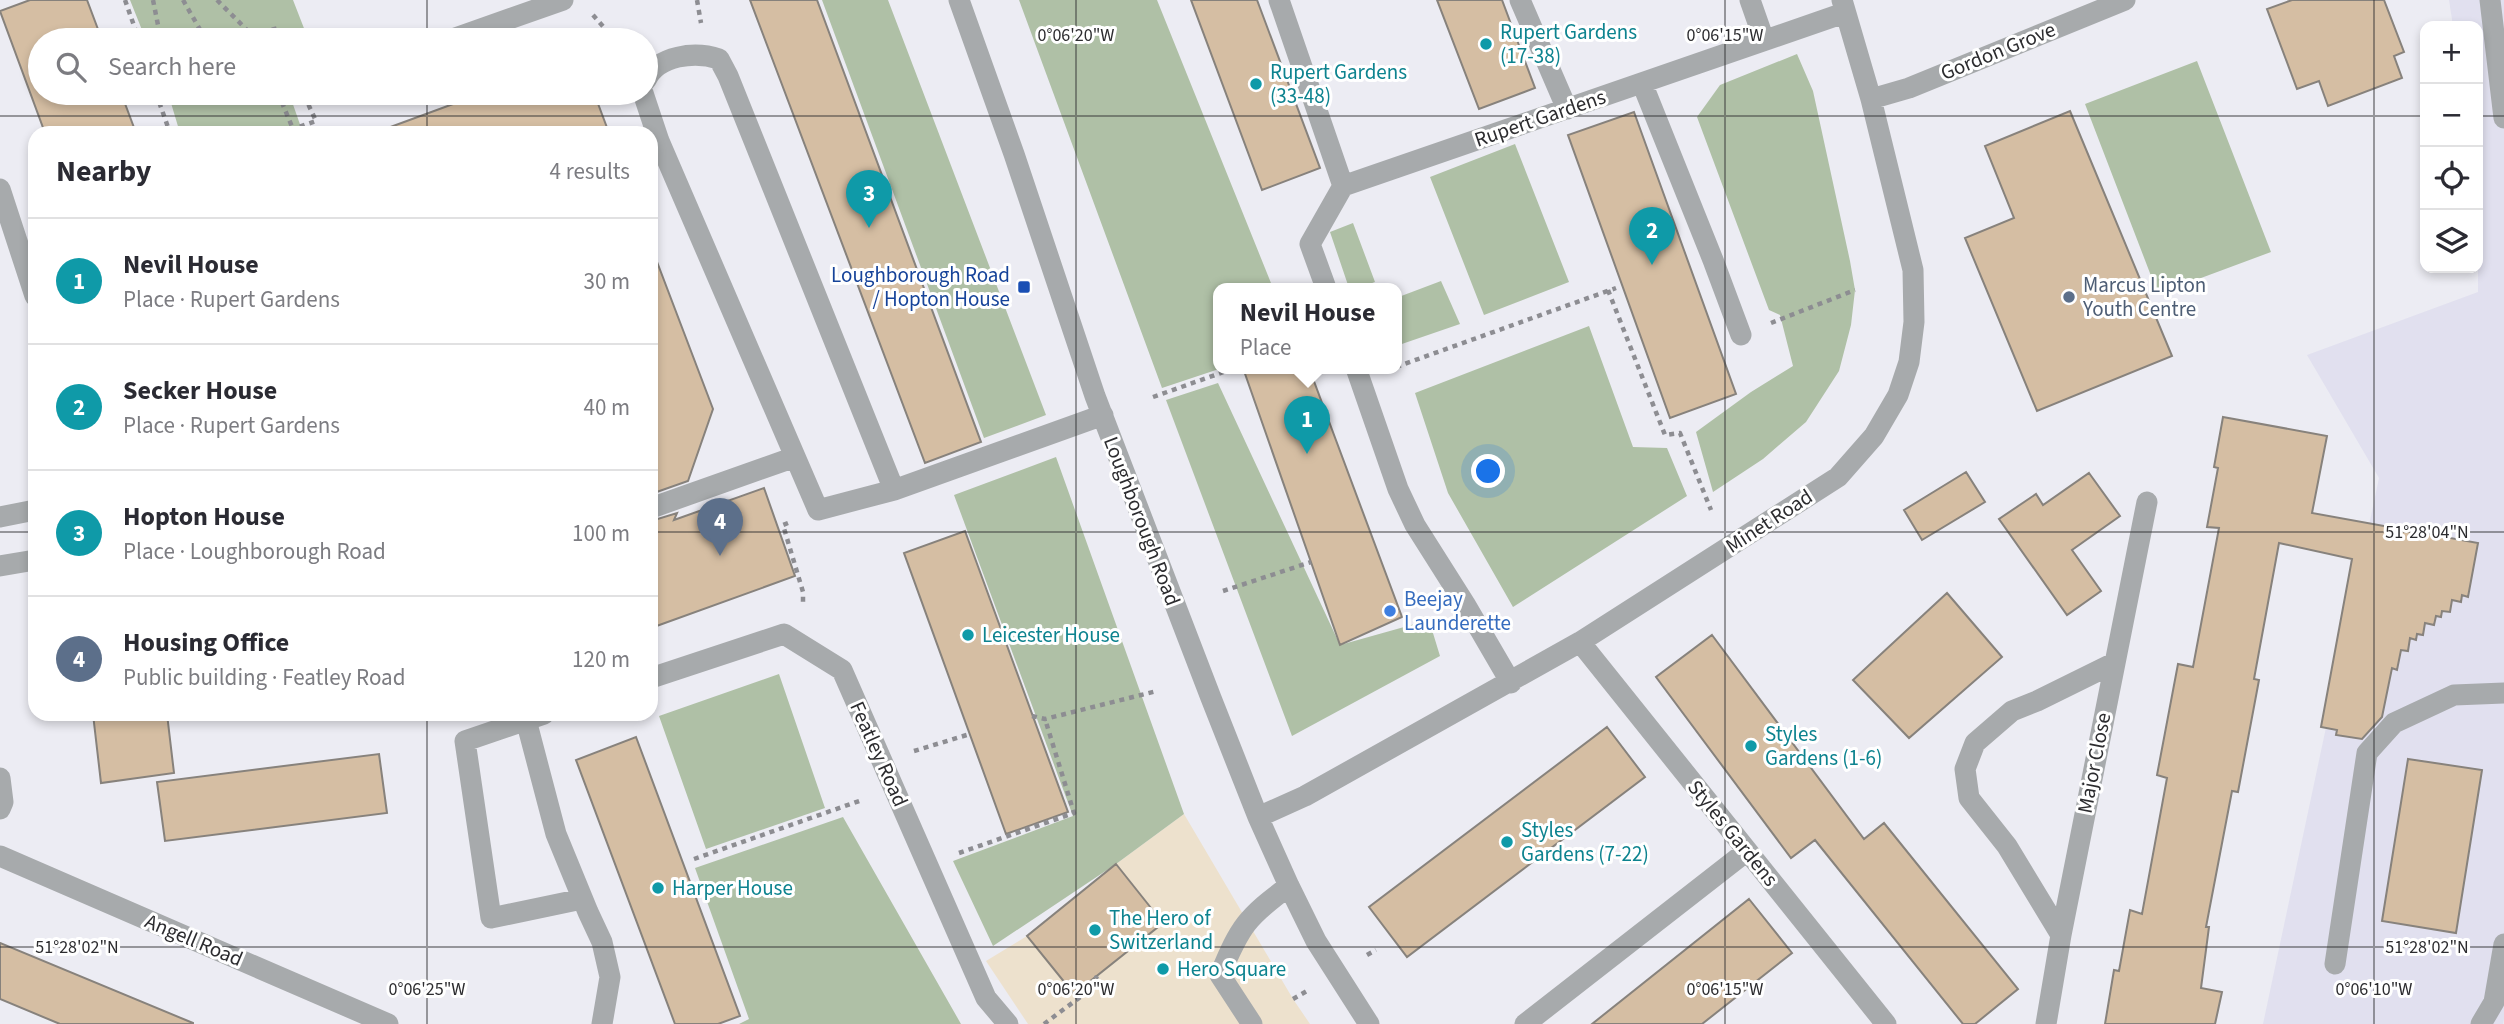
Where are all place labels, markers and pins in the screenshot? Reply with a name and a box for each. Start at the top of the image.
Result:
place label: Rupert Gardens (17-38) [1500,17,1637,71]
marker: Rupert Gardens (17-38) [1478,36,1494,52]
place label: Rupert Gardens (33-48) [1270,57,1407,111]
marker: Rupert Gardens (33-48) [1248,76,1264,92]
pin: 3 [846,170,892,228]
pin: 2 [1629,207,1675,265]
place label: Loughborough Road / Hopton House [831,260,1010,314]
place label: Marcus Lipton Youth Centre [2082,270,2206,324]
marker: Loughborough Road / Hopton House [1016,279,1032,295]
marker: Marcus Lipton Youth Centre [2061,289,2077,305]
pin: 1 [1284,396,1330,454]
pin: 4 [697,498,743,556]
place label: Beejay Launderette [1404,584,1511,638]
marker: Beejay Launderette [1382,603,1398,619]
place label: Leicester House [982,620,1120,650]
marker: Leicester House [960,627,976,643]
place label: Styles Gardens (1-6) [1765,719,1882,773]
marker: Styles Gardens (1-6) [1743,738,1759,754]
place label: Styles Gardens (7-22) [1521,815,1649,869]
marker: Styles Gardens (7-22) [1499,834,1515,850]
place label: Harper House [672,873,793,903]
marker: Harper House [650,880,666,896]
place label: The Hero of Switzerland [1109,903,1213,957]
marker: The Hero of Switzerland [1087,922,1103,938]
place label: Hero Square [1177,954,1286,984]
marker: Hero Square [1155,961,1171,977]

